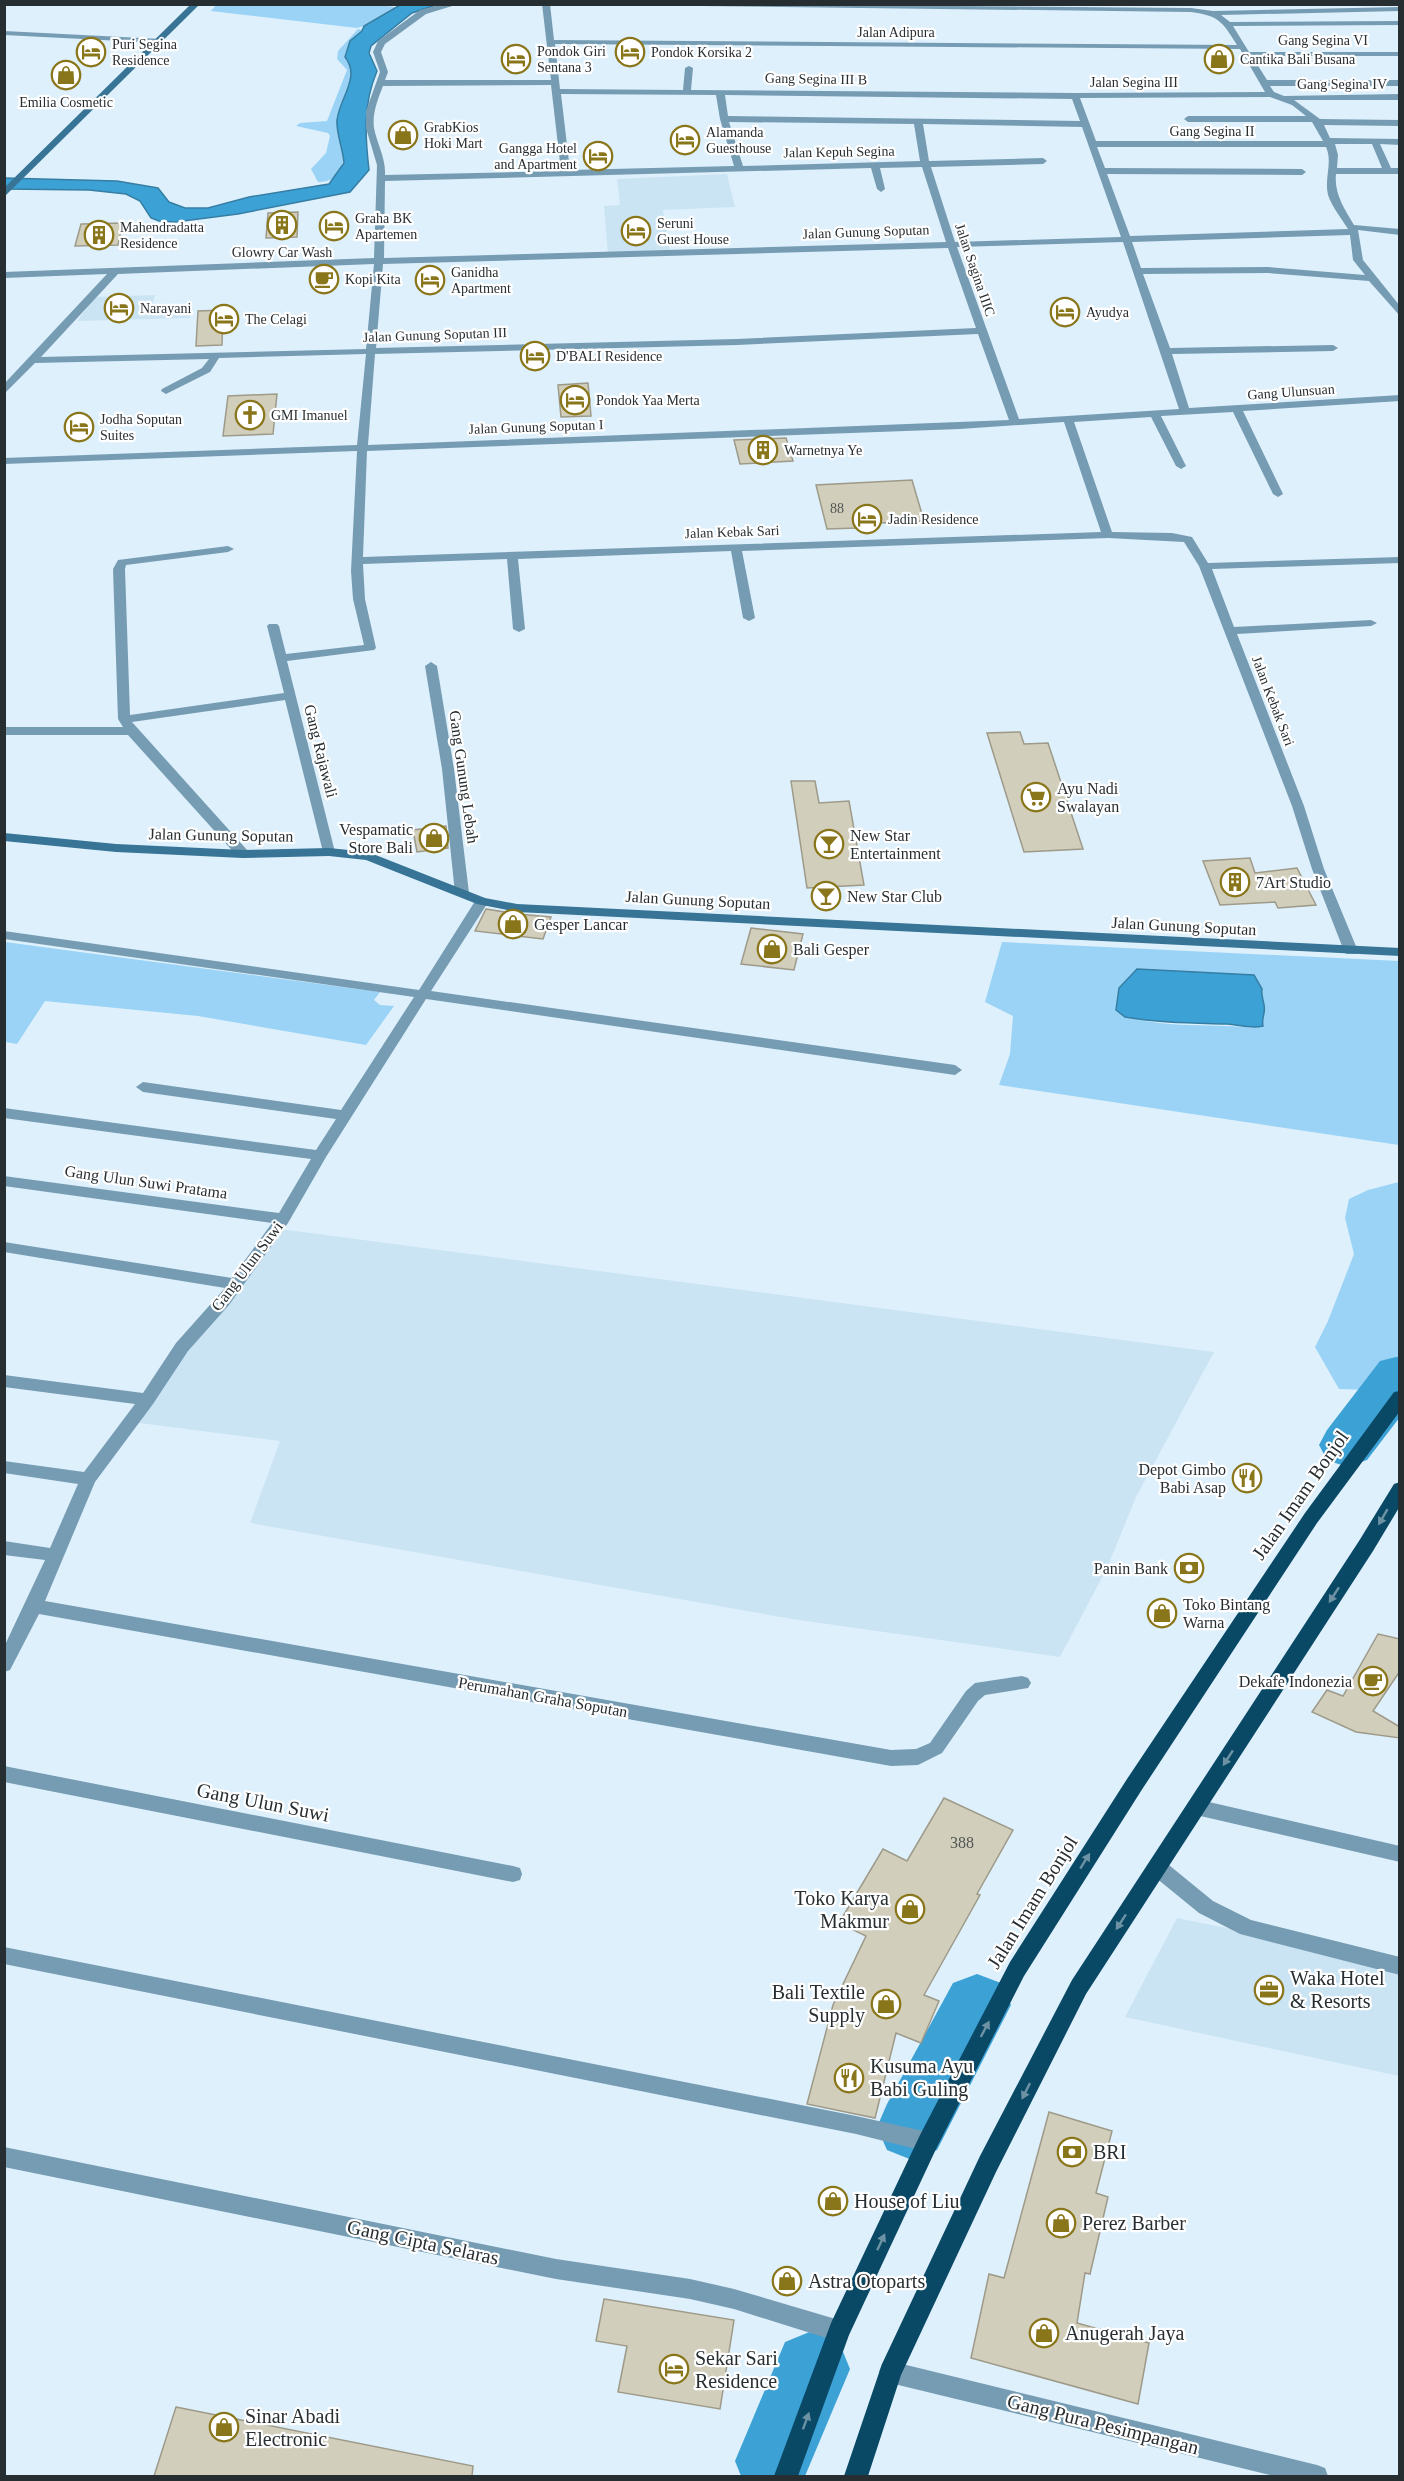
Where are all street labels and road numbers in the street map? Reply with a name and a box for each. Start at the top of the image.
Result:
street label: Jalan Adipura [857,25,935,40]
street label: Gang Segina VI [1278,33,1368,48]
street label: Gang Segina III B [765,71,867,87]
street label: Jalan Segina III [1090,75,1178,90]
street label: Gang Segina IV [1297,77,1387,92]
street label: Gang Segina II [1170,124,1255,139]
street label: Jalan Kepuh Segina [783,144,896,160]
street label: Jalan Gunung Soputan [802,222,930,242]
street label: Jalan Sagina IIIC [952,222,998,318]
street label: Jalan Gunung Soputan III [363,325,508,345]
street label: Gang Ulunsuan [1247,381,1335,403]
street label: Jalan Gunung Soputan I [468,417,604,437]
street label: Jalan Kebak Sari [684,523,780,541]
street label: Jalan Kebak Sari [1249,654,1297,748]
street label: Gang Rajawali [300,703,341,800]
street label: Gang Gunung Lebah [445,709,482,845]
street label: Jalan Gunung Soputan [148,825,294,846]
street label: Jalan Gunung Soputan [625,888,771,913]
street label: Jalan Gunung Soputan [1111,914,1257,939]
street label: Gang Ulun Suwi Pratama [63,1162,228,1203]
street label: Gang Ulun Suwi [208,1217,287,1315]
street label: Jalan Imam Bonjol [1247,1426,1354,1564]
street label: Perumahan Graha Soputan [457,1674,629,1721]
street label: Gang Ulun Suwi [195,1778,332,1827]
street label: Jalan Imam Bonjol [982,1831,1083,1973]
street label: Gang Cipta Selaras [345,2215,501,2270]
street label: Gang Pura Pesimpangan [1005,2390,1201,2459]

